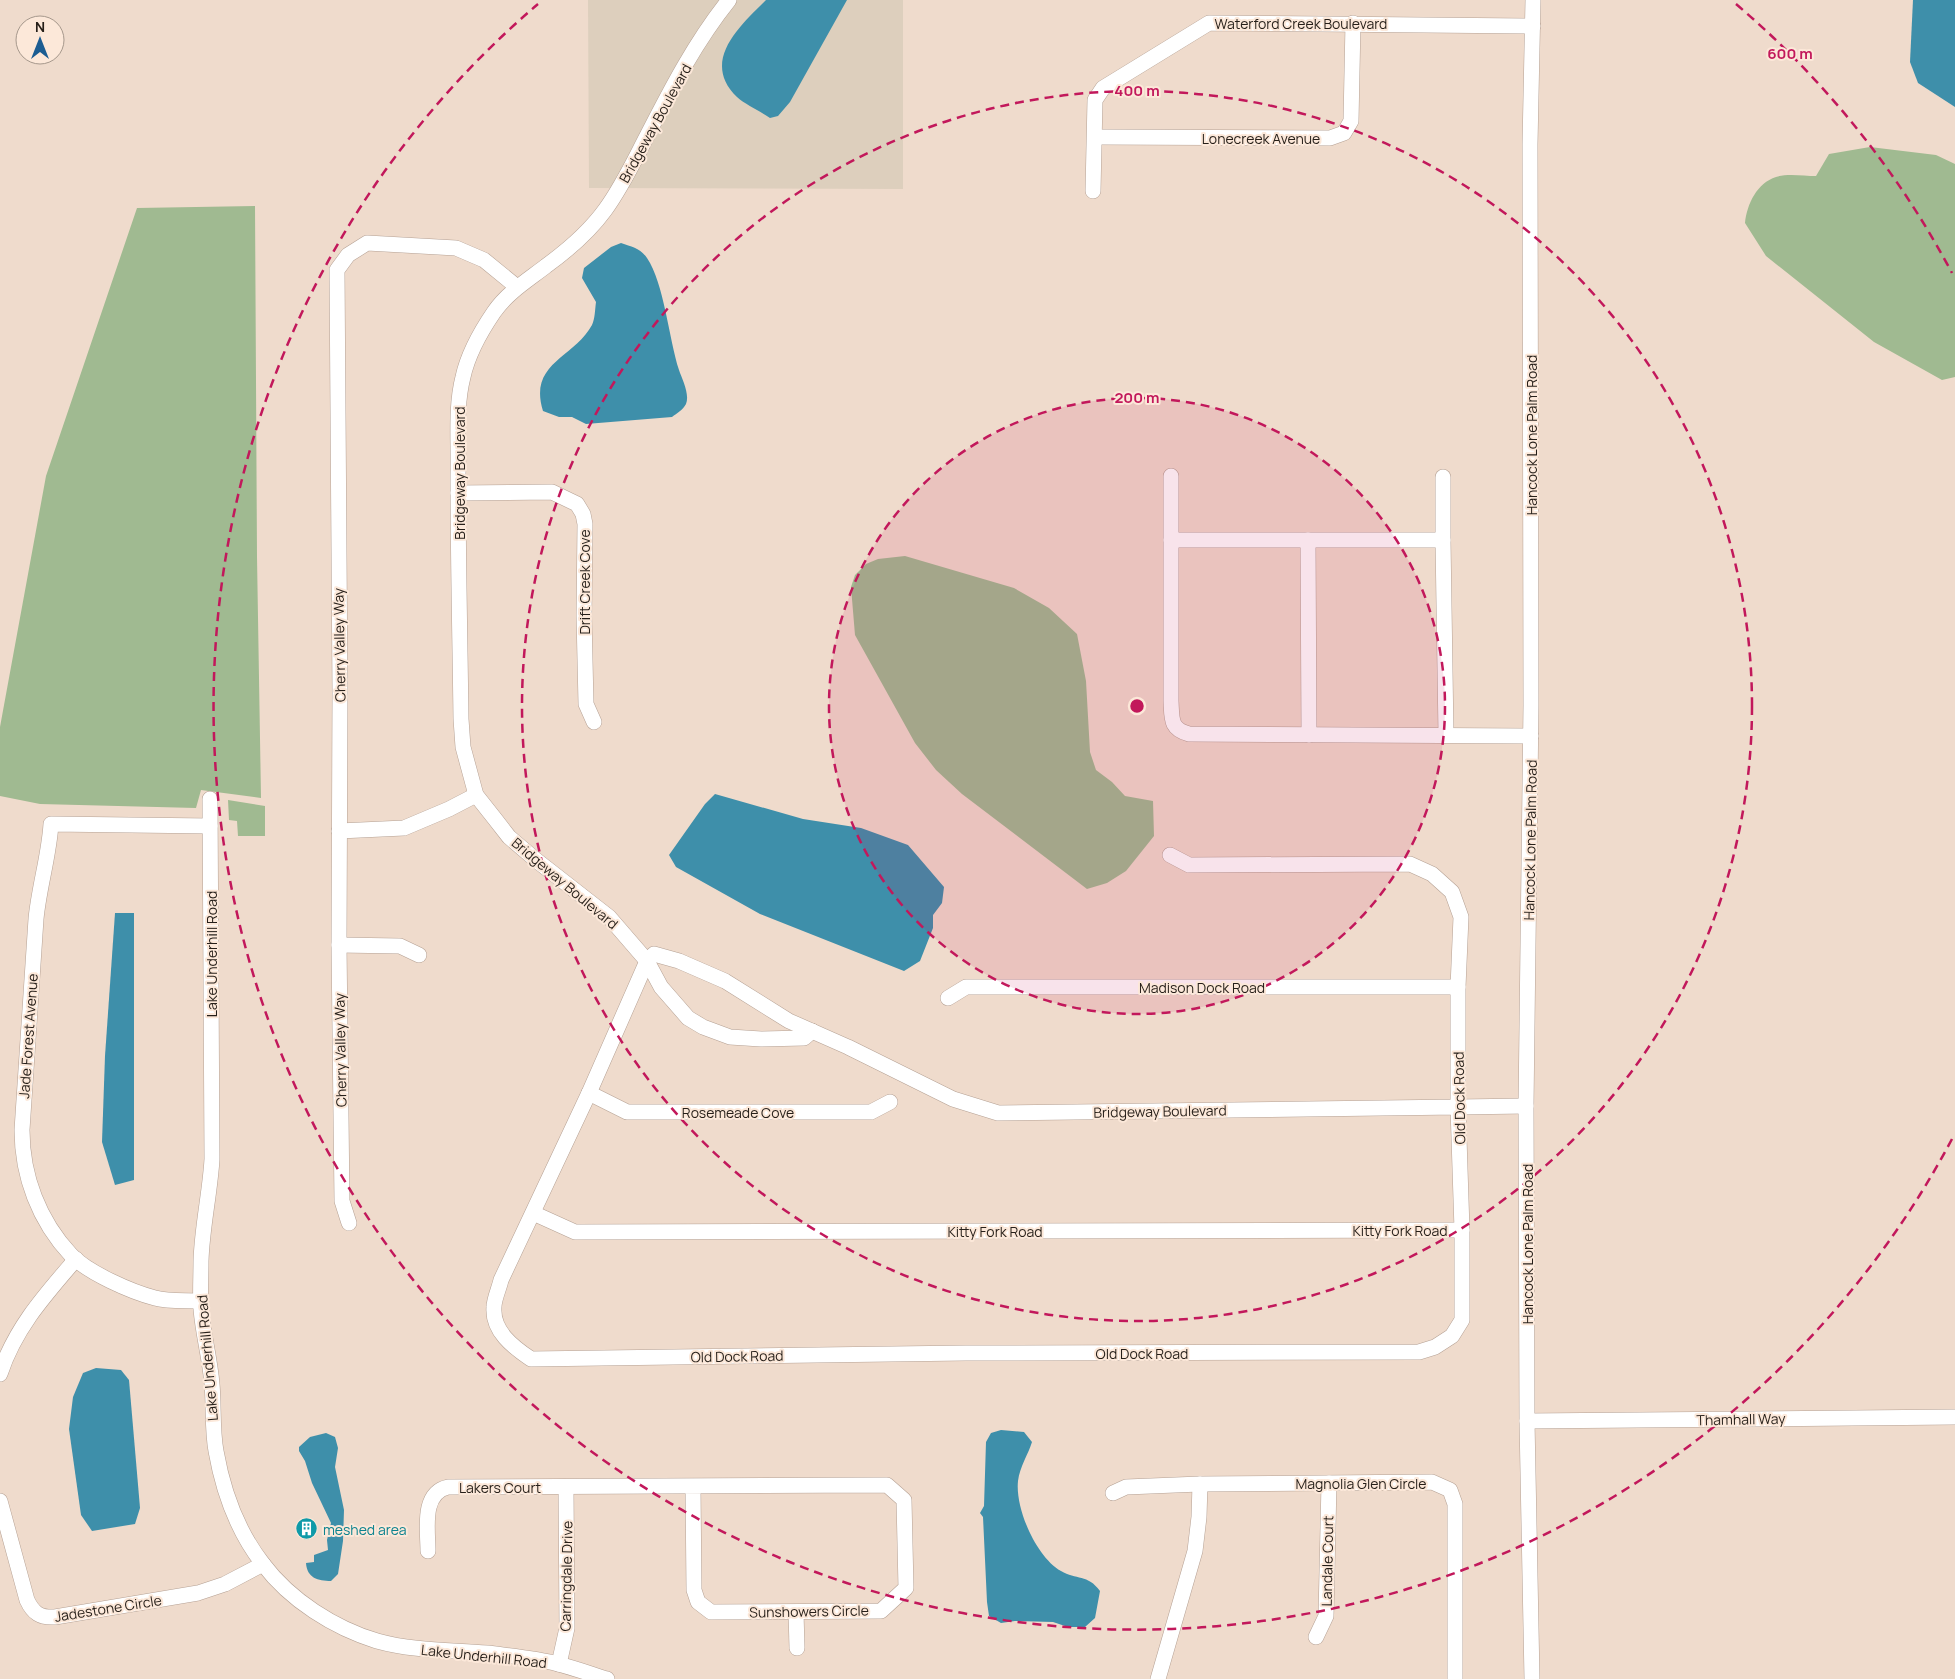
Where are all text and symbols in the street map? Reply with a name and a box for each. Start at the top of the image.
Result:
street label: Waterford Creek Boulevard [1215,14,1387,33]
north arrow [15,15,65,65]
text: N [35,17,45,36]
text: 600 m [1767,43,1813,64]
street label: Bridgeway Boulevard [614,60,696,186]
text: 400 m [1114,80,1160,101]
street label: Lonecreek Avenue [1202,129,1320,148]
street label: Hancock Lone Palm Road [1522,355,1541,515]
text: 200 m [1114,387,1160,408]
street label: Bridgeway Boulevard [450,406,469,540]
street label: Drift Creek Cove [575,529,594,635]
street label: Cherry Valley Way [328,587,349,702]
centre of rings [1128,697,1146,715]
street label: Hancock Lone Palm Road [1519,760,1541,920]
street label: Bridgeway Boulevard [508,833,622,933]
street label: Lake Underhill Road [202,891,221,1017]
street label: Jade Forest Avenue [14,973,42,1099]
street label: Madison Dock Road [1139,978,1265,997]
street label: Cherry Valley Way [329,992,350,1107]
street label: Old Dock Road [1449,1051,1469,1145]
street label: Bridgeway Boulevard [1093,1100,1227,1122]
street label: Rosemeade Cove [682,1103,794,1122]
street label: Hancock Lone Palm Road [1518,1164,1537,1324]
street label: Kitty Fork Road [1352,1221,1448,1240]
street label: Kitty Fork Road [947,1222,1043,1241]
street label: Lake Underhill Road [192,1294,222,1422]
street label: Old Dock Road [1096,1344,1188,1363]
street label: Old Dock Road [690,1346,784,1366]
street label: Thamhall Way [1696,1409,1786,1429]
street label: Magnolia Glen Circle [1296,1474,1426,1493]
street label: Lakers Court [459,1478,541,1497]
street label: Landale Court [1317,1515,1337,1607]
building icon: meshed area [295,1517,319,1541]
place label: meshed area [323,1520,406,1539]
street label: Carringdale Drive [556,1520,576,1632]
street label: Jadestone Circle [53,1590,163,1626]
street label: Sunshowers Circle [749,1600,869,1622]
street label: Lake Underhill Road [420,1640,548,1672]

